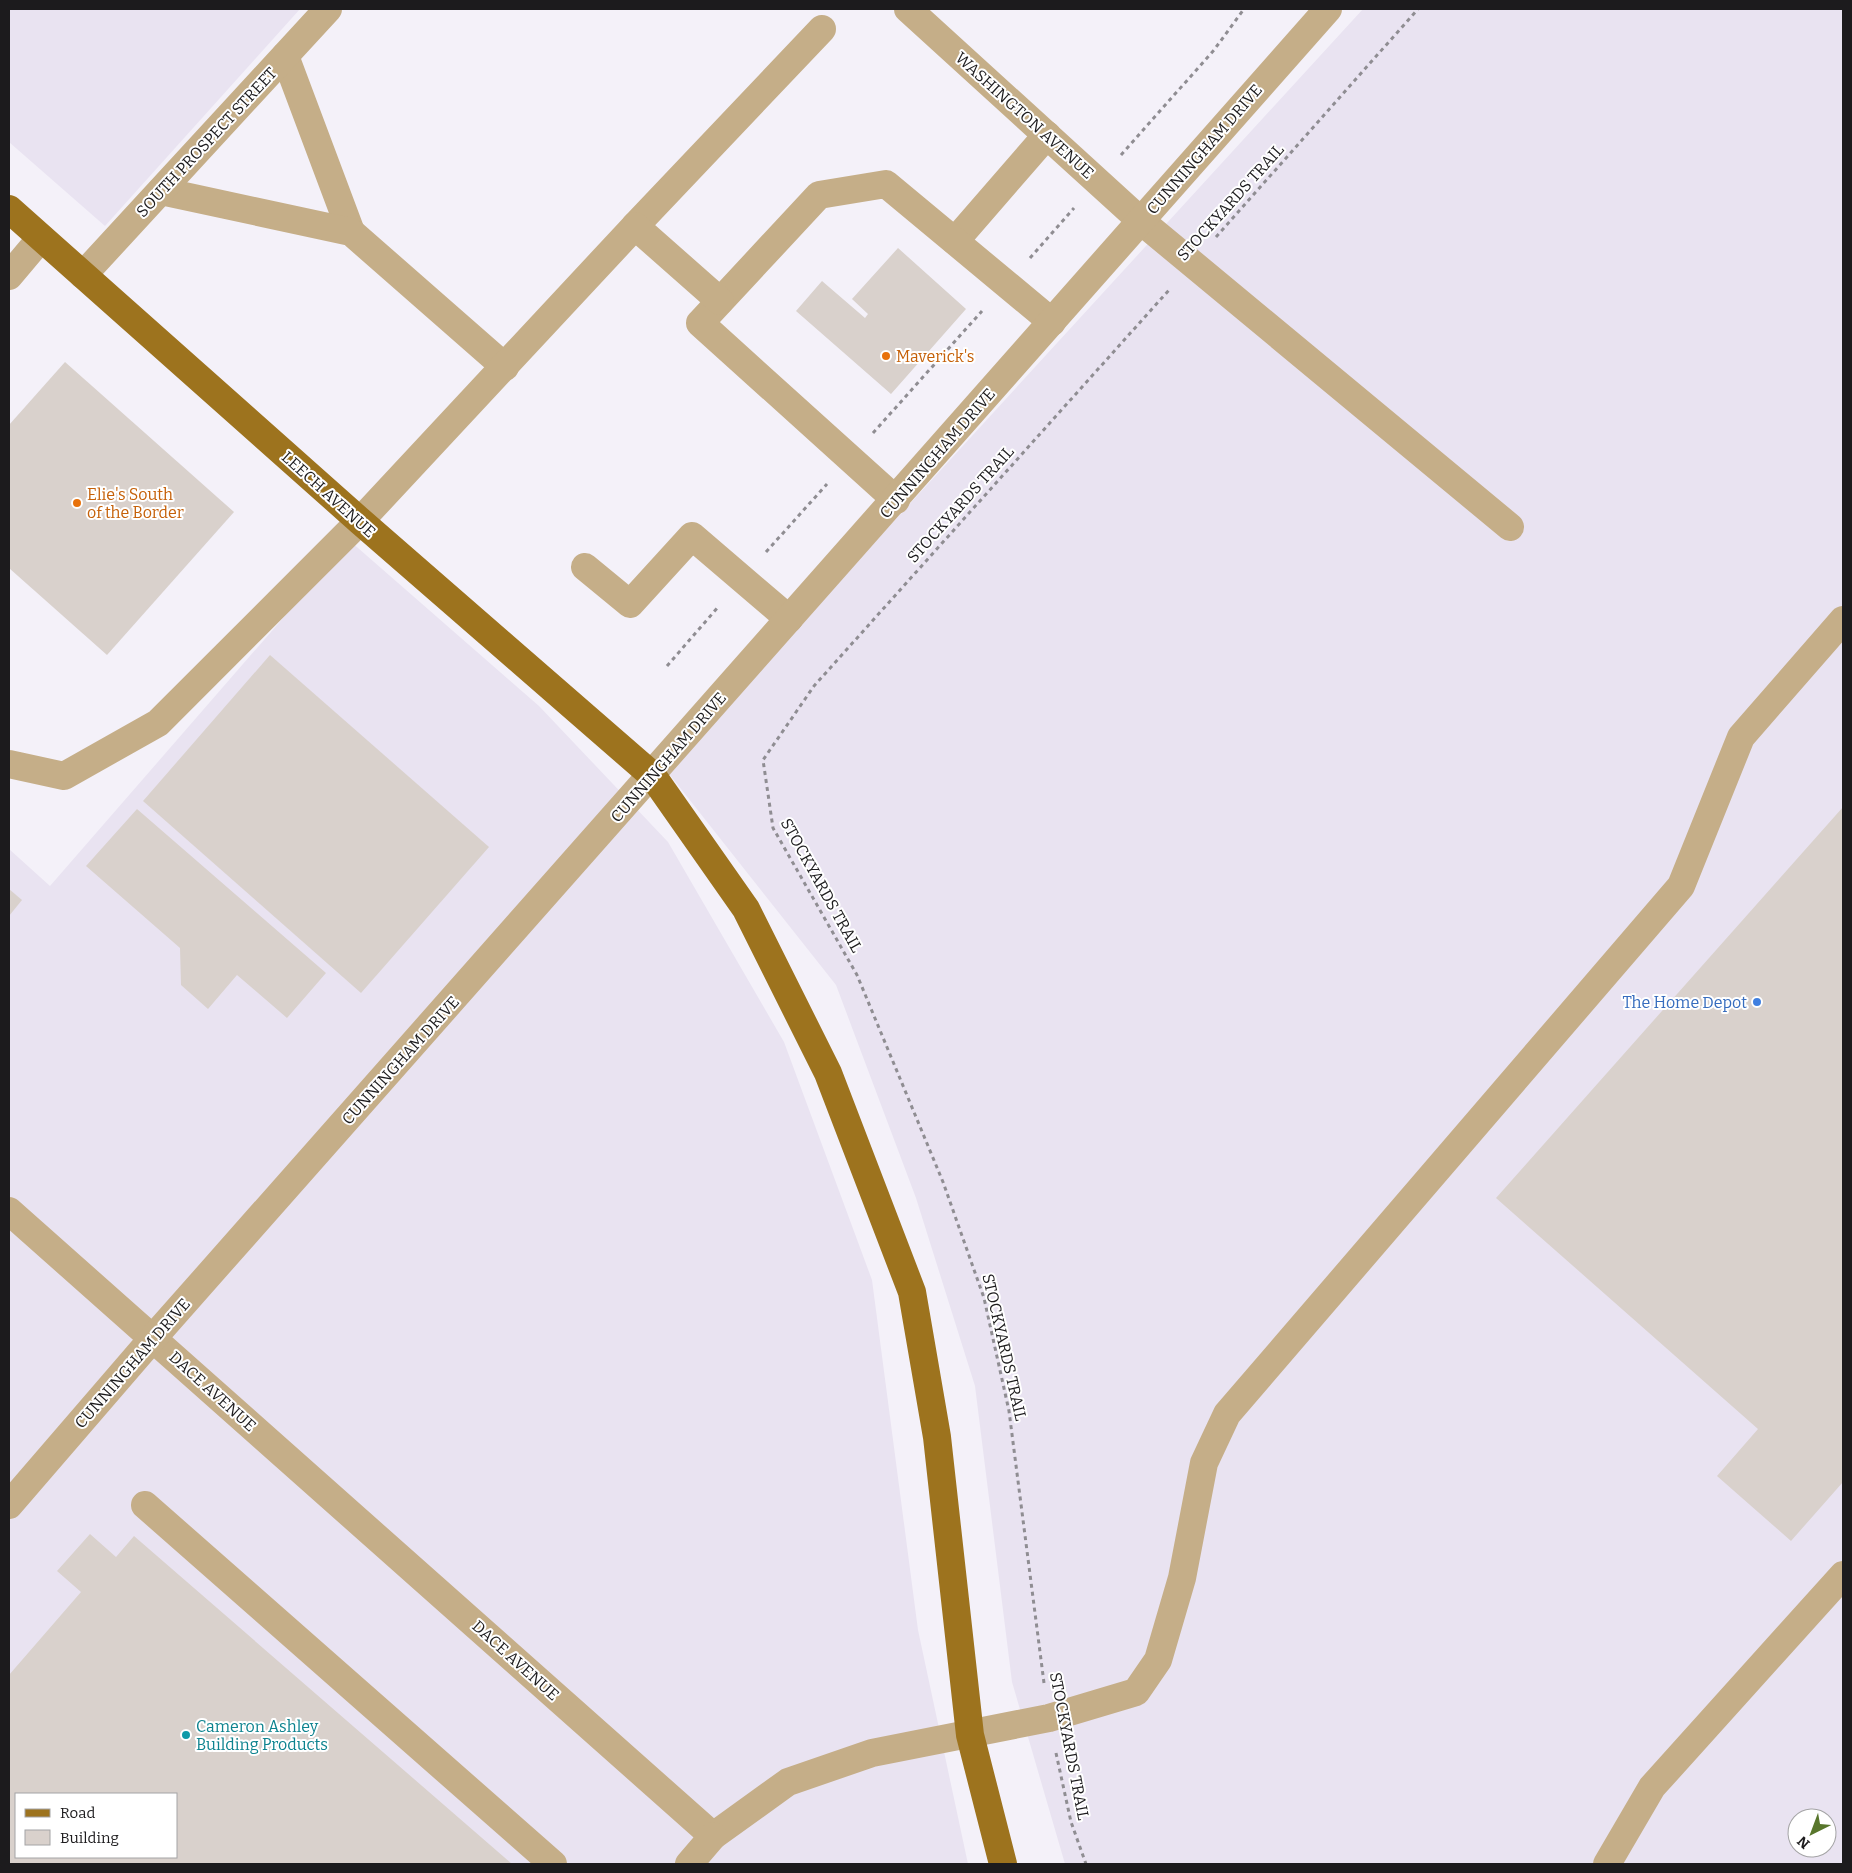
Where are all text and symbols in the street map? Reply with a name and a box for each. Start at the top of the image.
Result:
street label: WASHINGTON AVENUE [952,48,1098,183]
street label: SOUTH PROSPECT STREET [132,64,281,221]
street label: CUNNINGHAM DRIVE [1143,80,1266,218]
street label: STOCKYARDS TRAIL [1173,140,1288,265]
place label: Maverick's [896,347,974,366]
marker: Maverick's [880,350,892,362]
street label: CUNNINGHAM DRIVE [876,384,999,522]
street label: STOCKYARDS TRAIL [903,442,1018,567]
street label: LEECH AVENUE [278,447,379,541]
place label: Elie's South of the Border [87,485,184,522]
marker: Elie's South of the Border [71,497,83,509]
street label: CUNNINGHAM DRIVE [607,688,730,826]
street label: STOCKYARDS TRAIL [777,815,866,956]
street label: CUNNINGHAM DRIVE [338,992,463,1128]
place label: The Home Depot [1622,993,1747,1012]
marker: The Home Depot [1751,996,1763,1008]
street label: STOCKYARDS TRAIL [978,1272,1031,1423]
street label: CUNNINGHAM DRIVE [71,1294,194,1432]
street label: DACE AVENUE [165,1347,260,1435]
street label: DACE AVENUE [468,1616,563,1704]
street label: STOCKYARDS TRAIL [1046,1671,1093,1822]
place label: Cameron Ashley Building Products [196,1717,328,1754]
marker: Cameron Ashley Building Products [180,1729,192,1741]
legend [15,1793,178,1858]
text: Road [60,1804,95,1822]
north arrow [1787,1808,1837,1858]
text: Building [60,1829,119,1847]
text: N [1794,1832,1813,1852]

